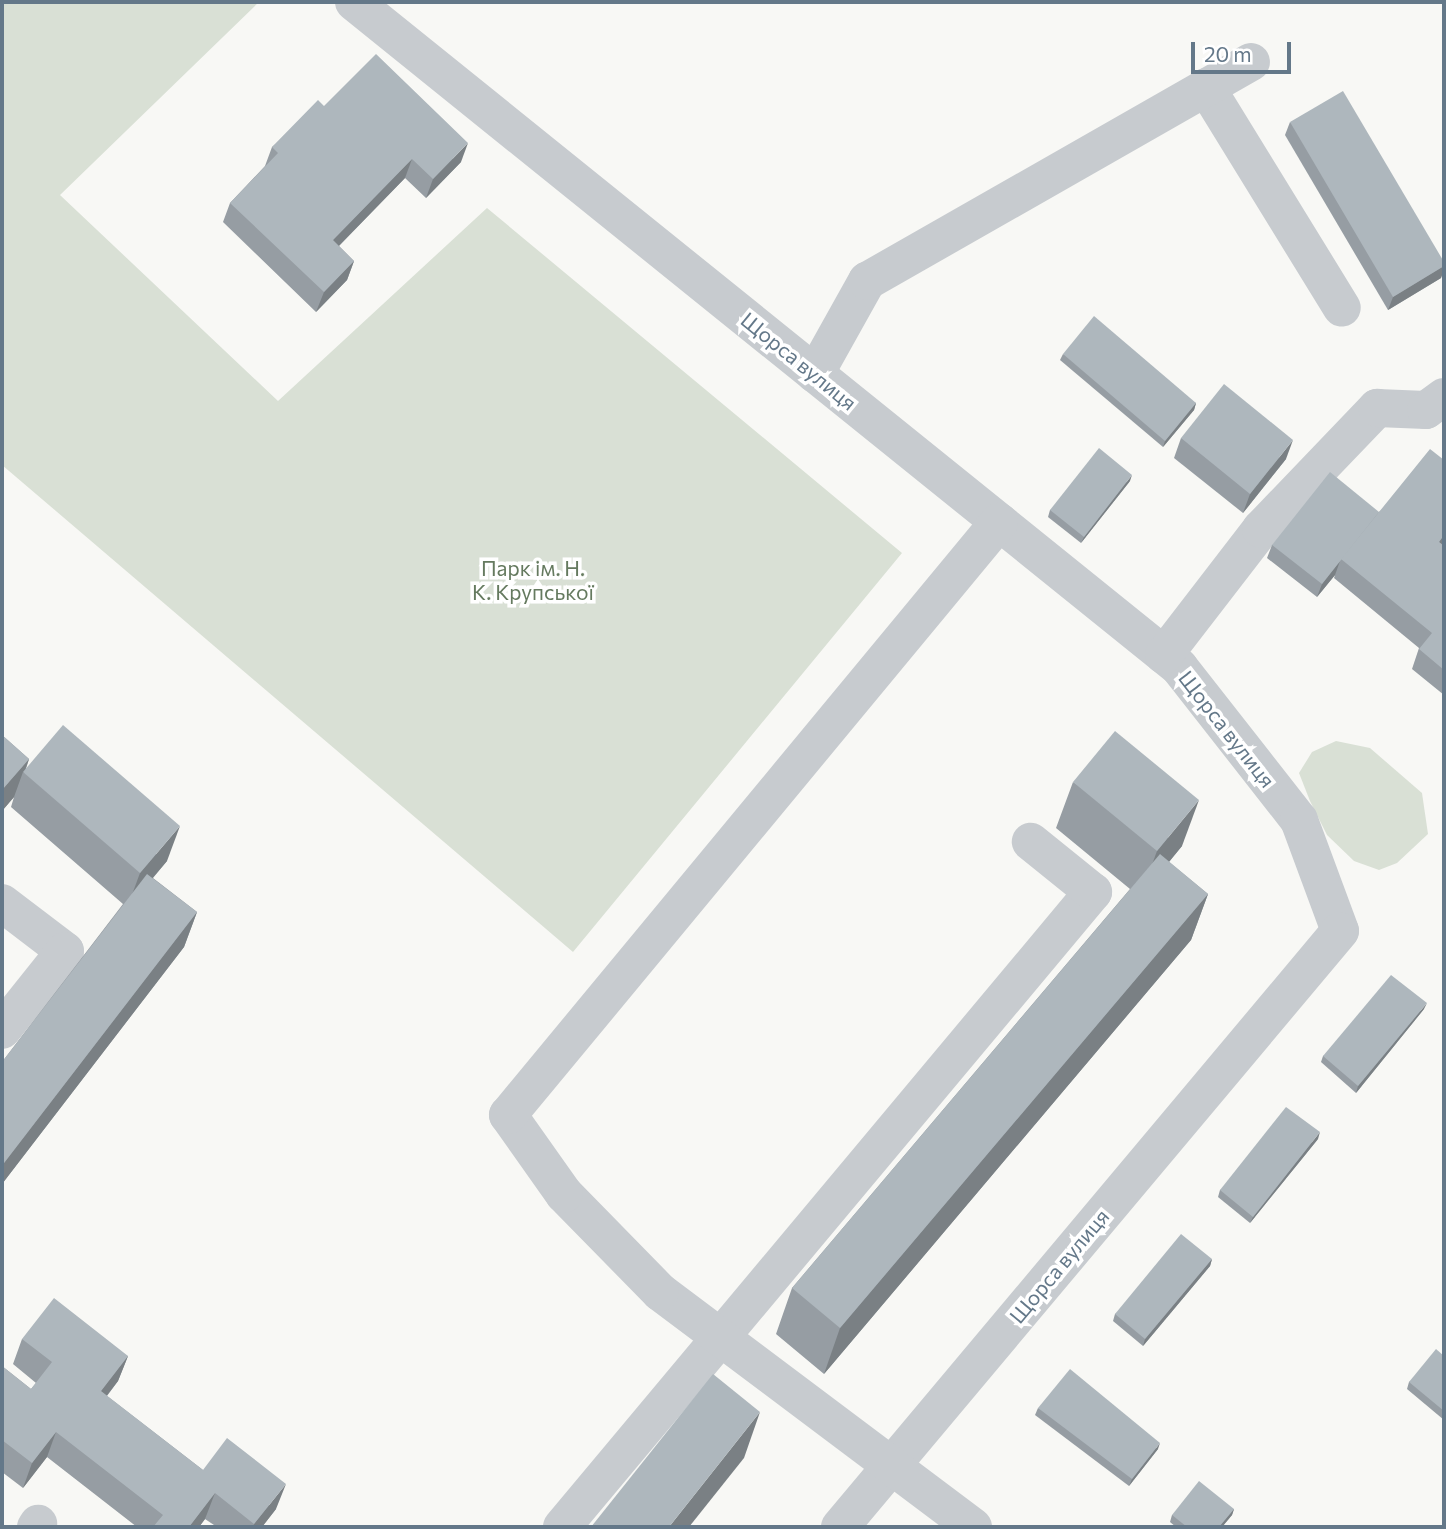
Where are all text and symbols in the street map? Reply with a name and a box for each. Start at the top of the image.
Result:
scale bar [1194,28,1294,72]
text: 20 m [1204,41,1252,66]
street label: Щорса вулиця [736,307,862,415]
park label: Парк ім. Н. К. Крупської [472,555,594,605]
street label: Щорса вулиця [1174,666,1280,792]
street label: Щорса вулиця [1004,1204,1114,1328]

